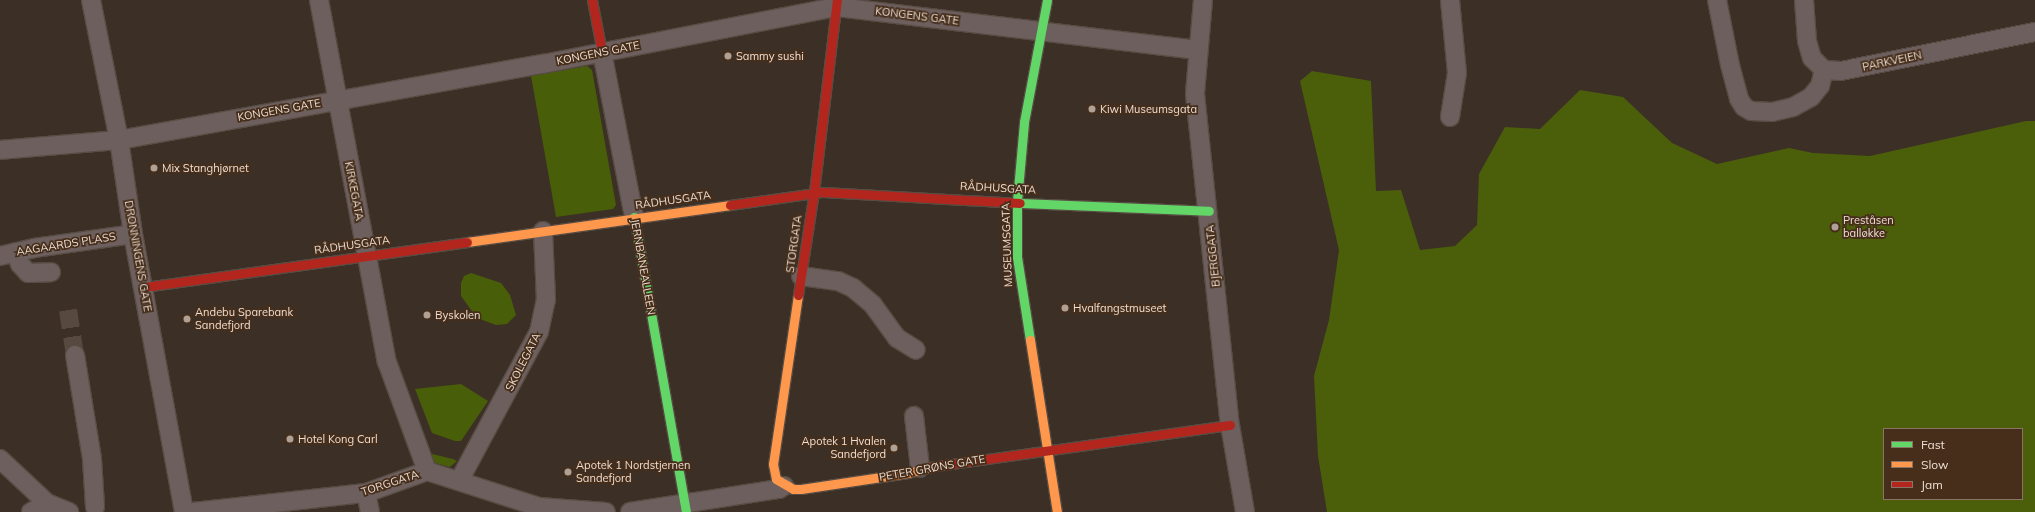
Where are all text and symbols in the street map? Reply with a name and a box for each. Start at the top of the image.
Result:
street label: KONGENS GATE [874,4,960,28]
street label: KONGENS GATE [555,38,641,68]
street label: PARKVEIEN [1861,48,1923,74]
place label: Sammy sushi [736,49,804,63]
marker: Sammy sushi [723,51,733,61]
street label: KONGENS GATE [236,96,322,124]
place label: Kiwi Museumsgata [1100,102,1197,116]
marker: Kiwi Museumsgata [1087,104,1097,114]
street label: KIRKEGATA [342,160,366,222]
place label: Mix Stanghjørnet [162,161,249,175]
marker: Mix Stanghjørnet [149,163,159,173]
street label: RÅDHUSGATA [960,179,1036,197]
street label: RÅDHUSGATA [634,188,712,212]
street label: DRONNINGENS GATE [122,199,154,313]
street label: MUSEUMSGATA [999,203,1015,287]
street label: STORGATA [783,214,805,274]
place label: Preståsen balløkke [1843,214,1894,240]
street label: JERNBANEALLEEN [628,218,658,316]
marker: Preståsen balløkke [1830,222,1840,232]
street label: BJERGGATA [1203,224,1223,288]
street label: AAGAARDS PLASS [15,230,117,258]
street label: RÅDHUSGATA [313,233,391,257]
place label: Hvalfangstmuseet [1073,301,1166,315]
marker: Hvalfangstmuseet [1060,303,1070,313]
place label: Andebu Sparebank Sandefjord [195,306,293,332]
place label: Byskolen [435,308,481,322]
marker: Byskolen [422,310,432,320]
marker: Andebu Sparebank Sandefjord [182,314,192,324]
street label: SKOLEGATA [503,331,543,393]
legend [1883,428,2023,500]
place label: Hotel Kong Carl [298,432,378,446]
marker: Hotel Kong Carl [285,434,295,444]
place label: Apotek 1 Hvalen Sandefjord [801,435,886,461]
text: Fast [1921,437,1945,452]
marker: Apotek 1 Hvalen Sandefjord [889,443,899,453]
street label: PETER GRØNS GATE [878,452,986,484]
text: Slow [1921,457,1949,472]
place label: Apotek 1 Nordstjernen Sandefjord [576,459,690,485]
marker: Apotek 1 Nordstjernen Sandefjord [563,467,573,477]
street label: TORGGATA [360,468,420,498]
text: Jam [1921,477,1943,492]

